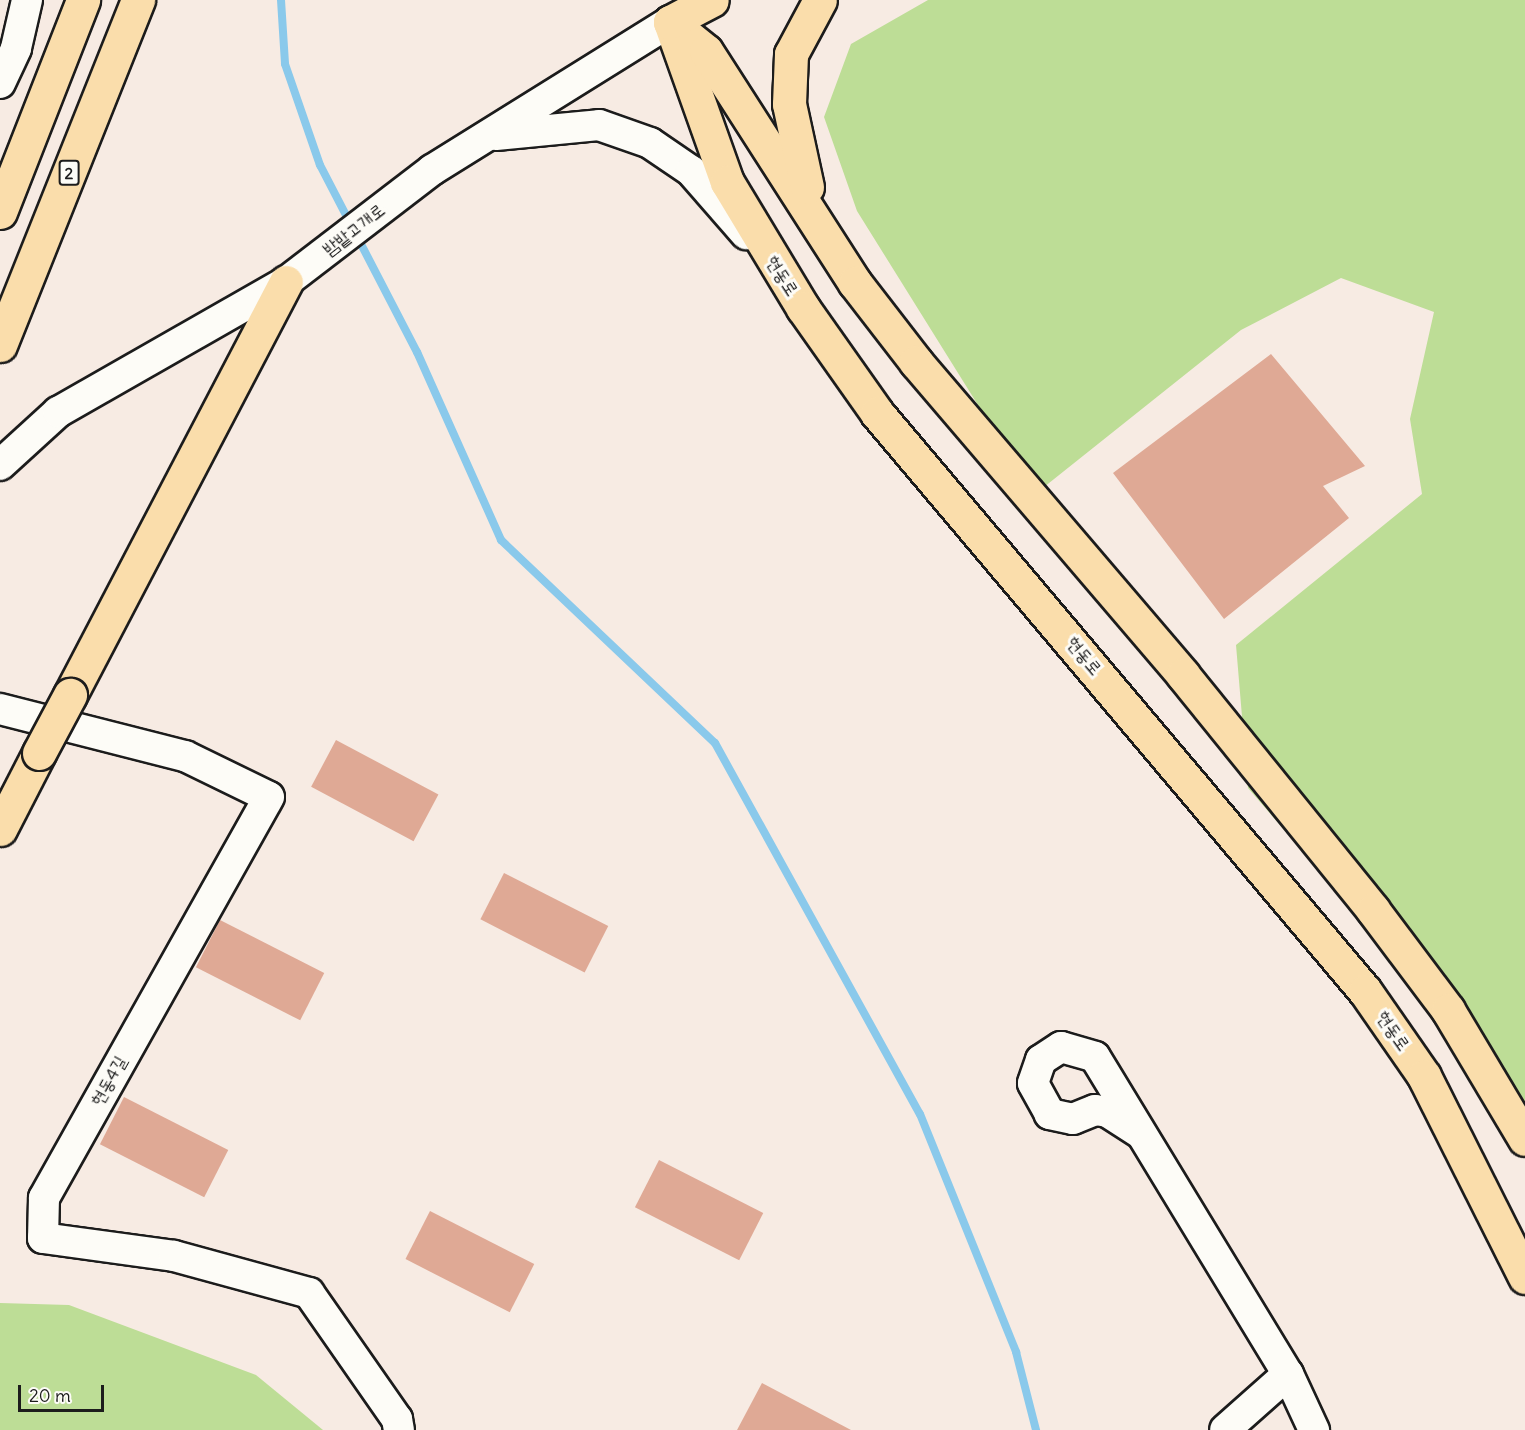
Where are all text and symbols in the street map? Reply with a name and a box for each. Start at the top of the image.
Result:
road number: 2 [58,160,80,186]
street label: 밤밭고개로 [319,199,389,261]
street label: 현동로 [761,252,803,300]
street label: 현동로 [1062,632,1106,680]
street label: 현동로 [1372,1007,1414,1055]
street label: 현동4길 [86,1052,132,1110]
scale bar [21,1373,106,1411]
text: 20 m [29,1384,71,1407]

